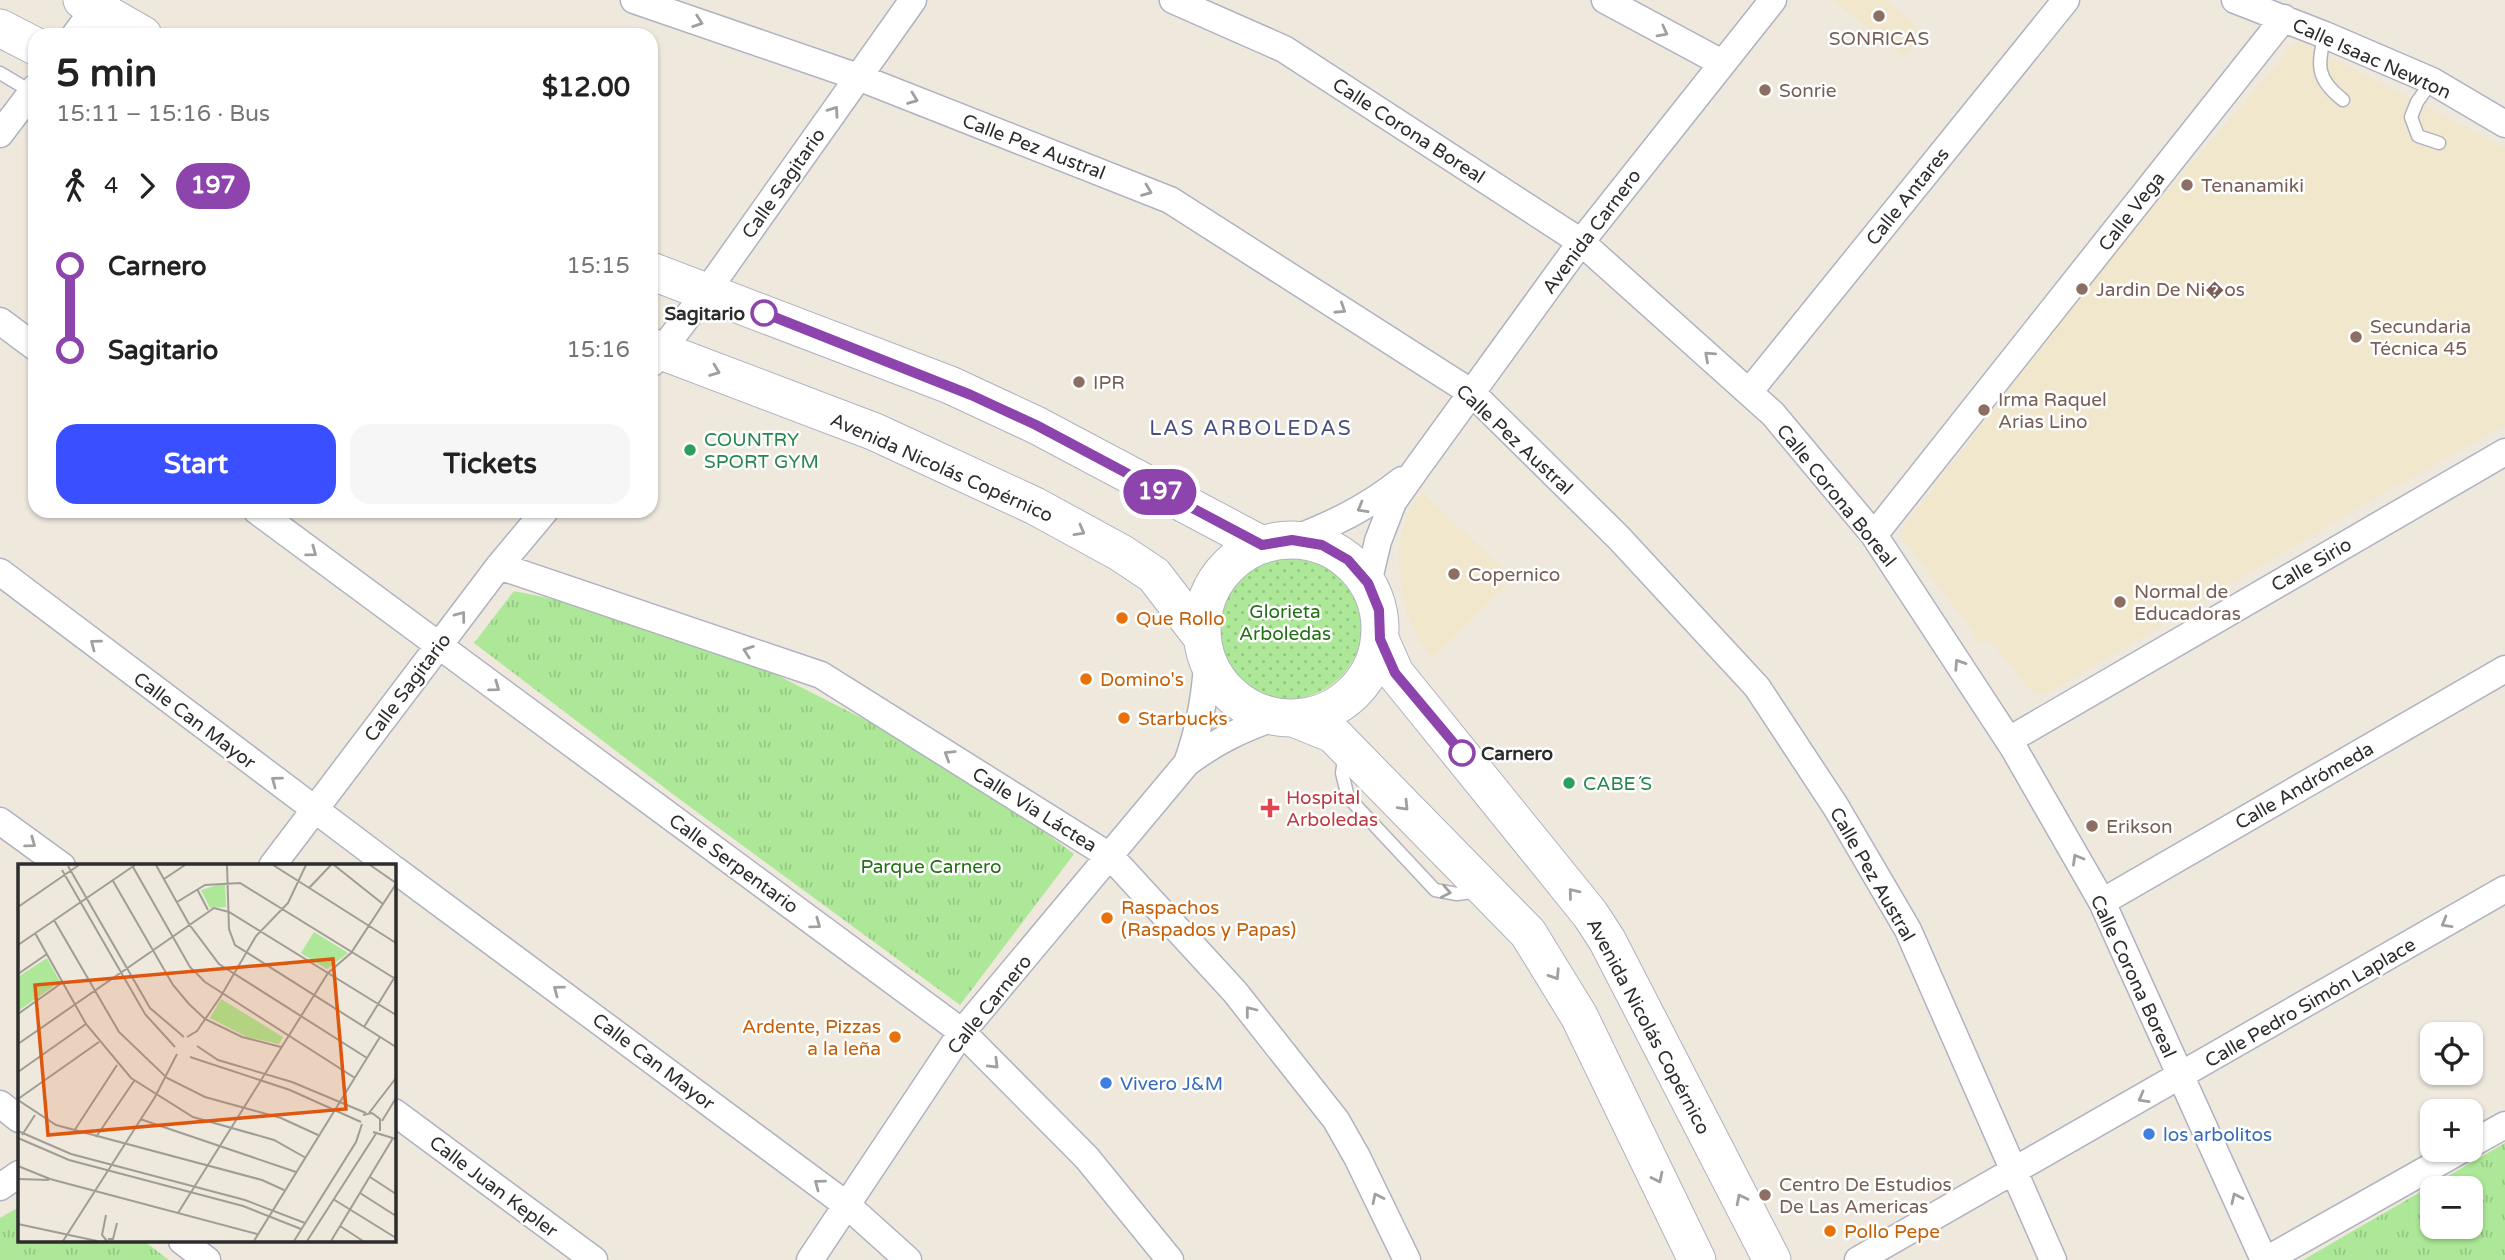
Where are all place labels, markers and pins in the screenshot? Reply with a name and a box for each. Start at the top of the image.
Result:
marker: SONRICAS [1871,8,1887,24]
place label: SONRICAS [1829,28,1929,50]
place label: Sonrie [1779,80,1837,102]
marker: Sonrie [1757,82,1773,98]
place label: Tenanamiki [2201,175,2304,197]
marker: Tenanamiki [2179,177,2195,193]
place label: Jardin De Ni�os [2096,279,2245,301]
marker: Jardin De Ni�os [2074,281,2090,297]
marker: Sagitario [751,300,777,326]
place label: Sagitario [664,303,745,326]
place label: Secundaria Técnica 45 [2370,316,2471,360]
marker: Secundaria Técnica 45 [2348,329,2364,345]
place label: IPR [1093,372,1125,394]
marker: IPR [1071,374,1087,390]
place label: Irma Raquel Arias Lino [1998,389,2107,433]
marker: Irma Raquel Arias Lino [1976,402,1992,418]
place label: COUNTRY SPORT GYM [704,429,819,473]
marker: COUNTRY SPORT GYM [682,442,698,458]
place label: Copernico [1468,564,1560,586]
marker: Copernico [1446,566,1462,582]
place label: Normal de Educadoras [2134,581,2241,625]
marker: Normal de Educadoras [2112,594,2128,610]
place label: Que Rollo [1136,608,1225,630]
marker: Que Rollo [1114,610,1130,626]
place label: Domino's [1100,669,1184,691]
marker: Domino's [1078,671,1094,687]
place label: Starbucks [1138,708,1228,730]
marker: Starbucks [1116,710,1132,726]
marker: Carnero [1449,740,1475,766]
place label: Carnero [1481,743,1553,765]
place label: CABE´S [1583,773,1652,795]
marker: CABE´S [1561,775,1577,791]
place label: Hospital Arboledas [1286,787,1378,831]
marker: Hospital Arboledas [1260,798,1280,818]
place label: Erikson [2106,816,2173,838]
marker: Erikson [2084,818,2100,834]
place label: Raspachos (Raspados y Papas) [1121,897,1296,941]
marker: Raspachos (Raspados y Papas) [1099,910,1115,926]
place label: Ardente, Pizzas a la leña [742,1016,881,1060]
marker: Ardente, Pizzas a la leña [887,1029,903,1045]
place label: Vivero J&M [1120,1073,1223,1095]
marker: Vivero J&M [1098,1075,1114,1091]
place label: los arbolitos [2163,1124,2272,1146]
marker: los arbolitos [2141,1126,2157,1142]
place label: Centro De Estudios De Las Americas [1779,1174,1952,1218]
marker: Centro De Estudios De Las Americas [1757,1187,1773,1203]
place label: Pollo Pepe [1844,1221,1940,1243]
marker: Pollo Pepe [1822,1223,1838,1239]

